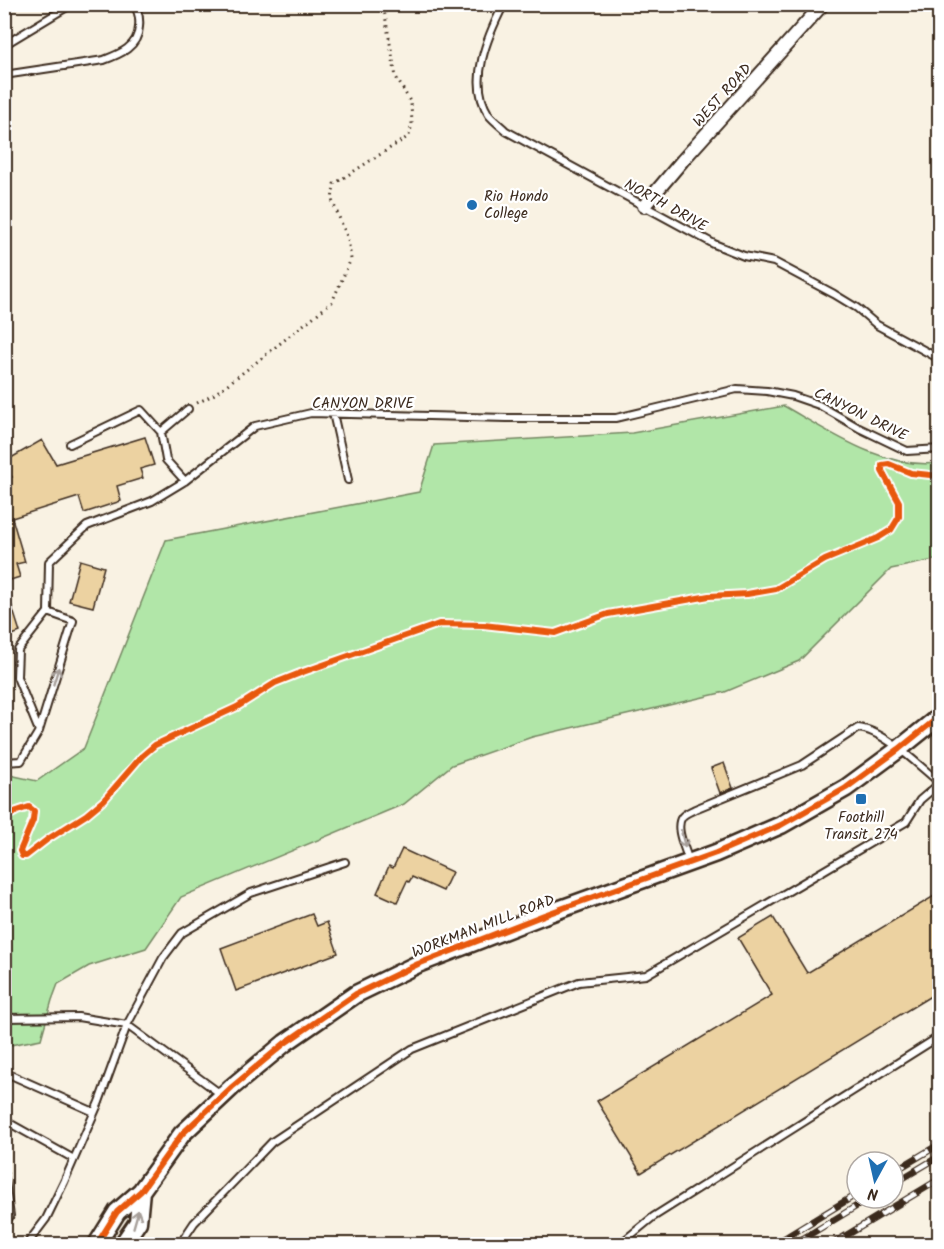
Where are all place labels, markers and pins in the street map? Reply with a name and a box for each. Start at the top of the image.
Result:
place label: Rio Hondo College [484,185,548,226]
marker: Rio Hondo College [465,198,479,212]
marker: Foothill Transit 274 [854,792,868,806]
place label: Foothill Transit 274 [824,806,898,847]

